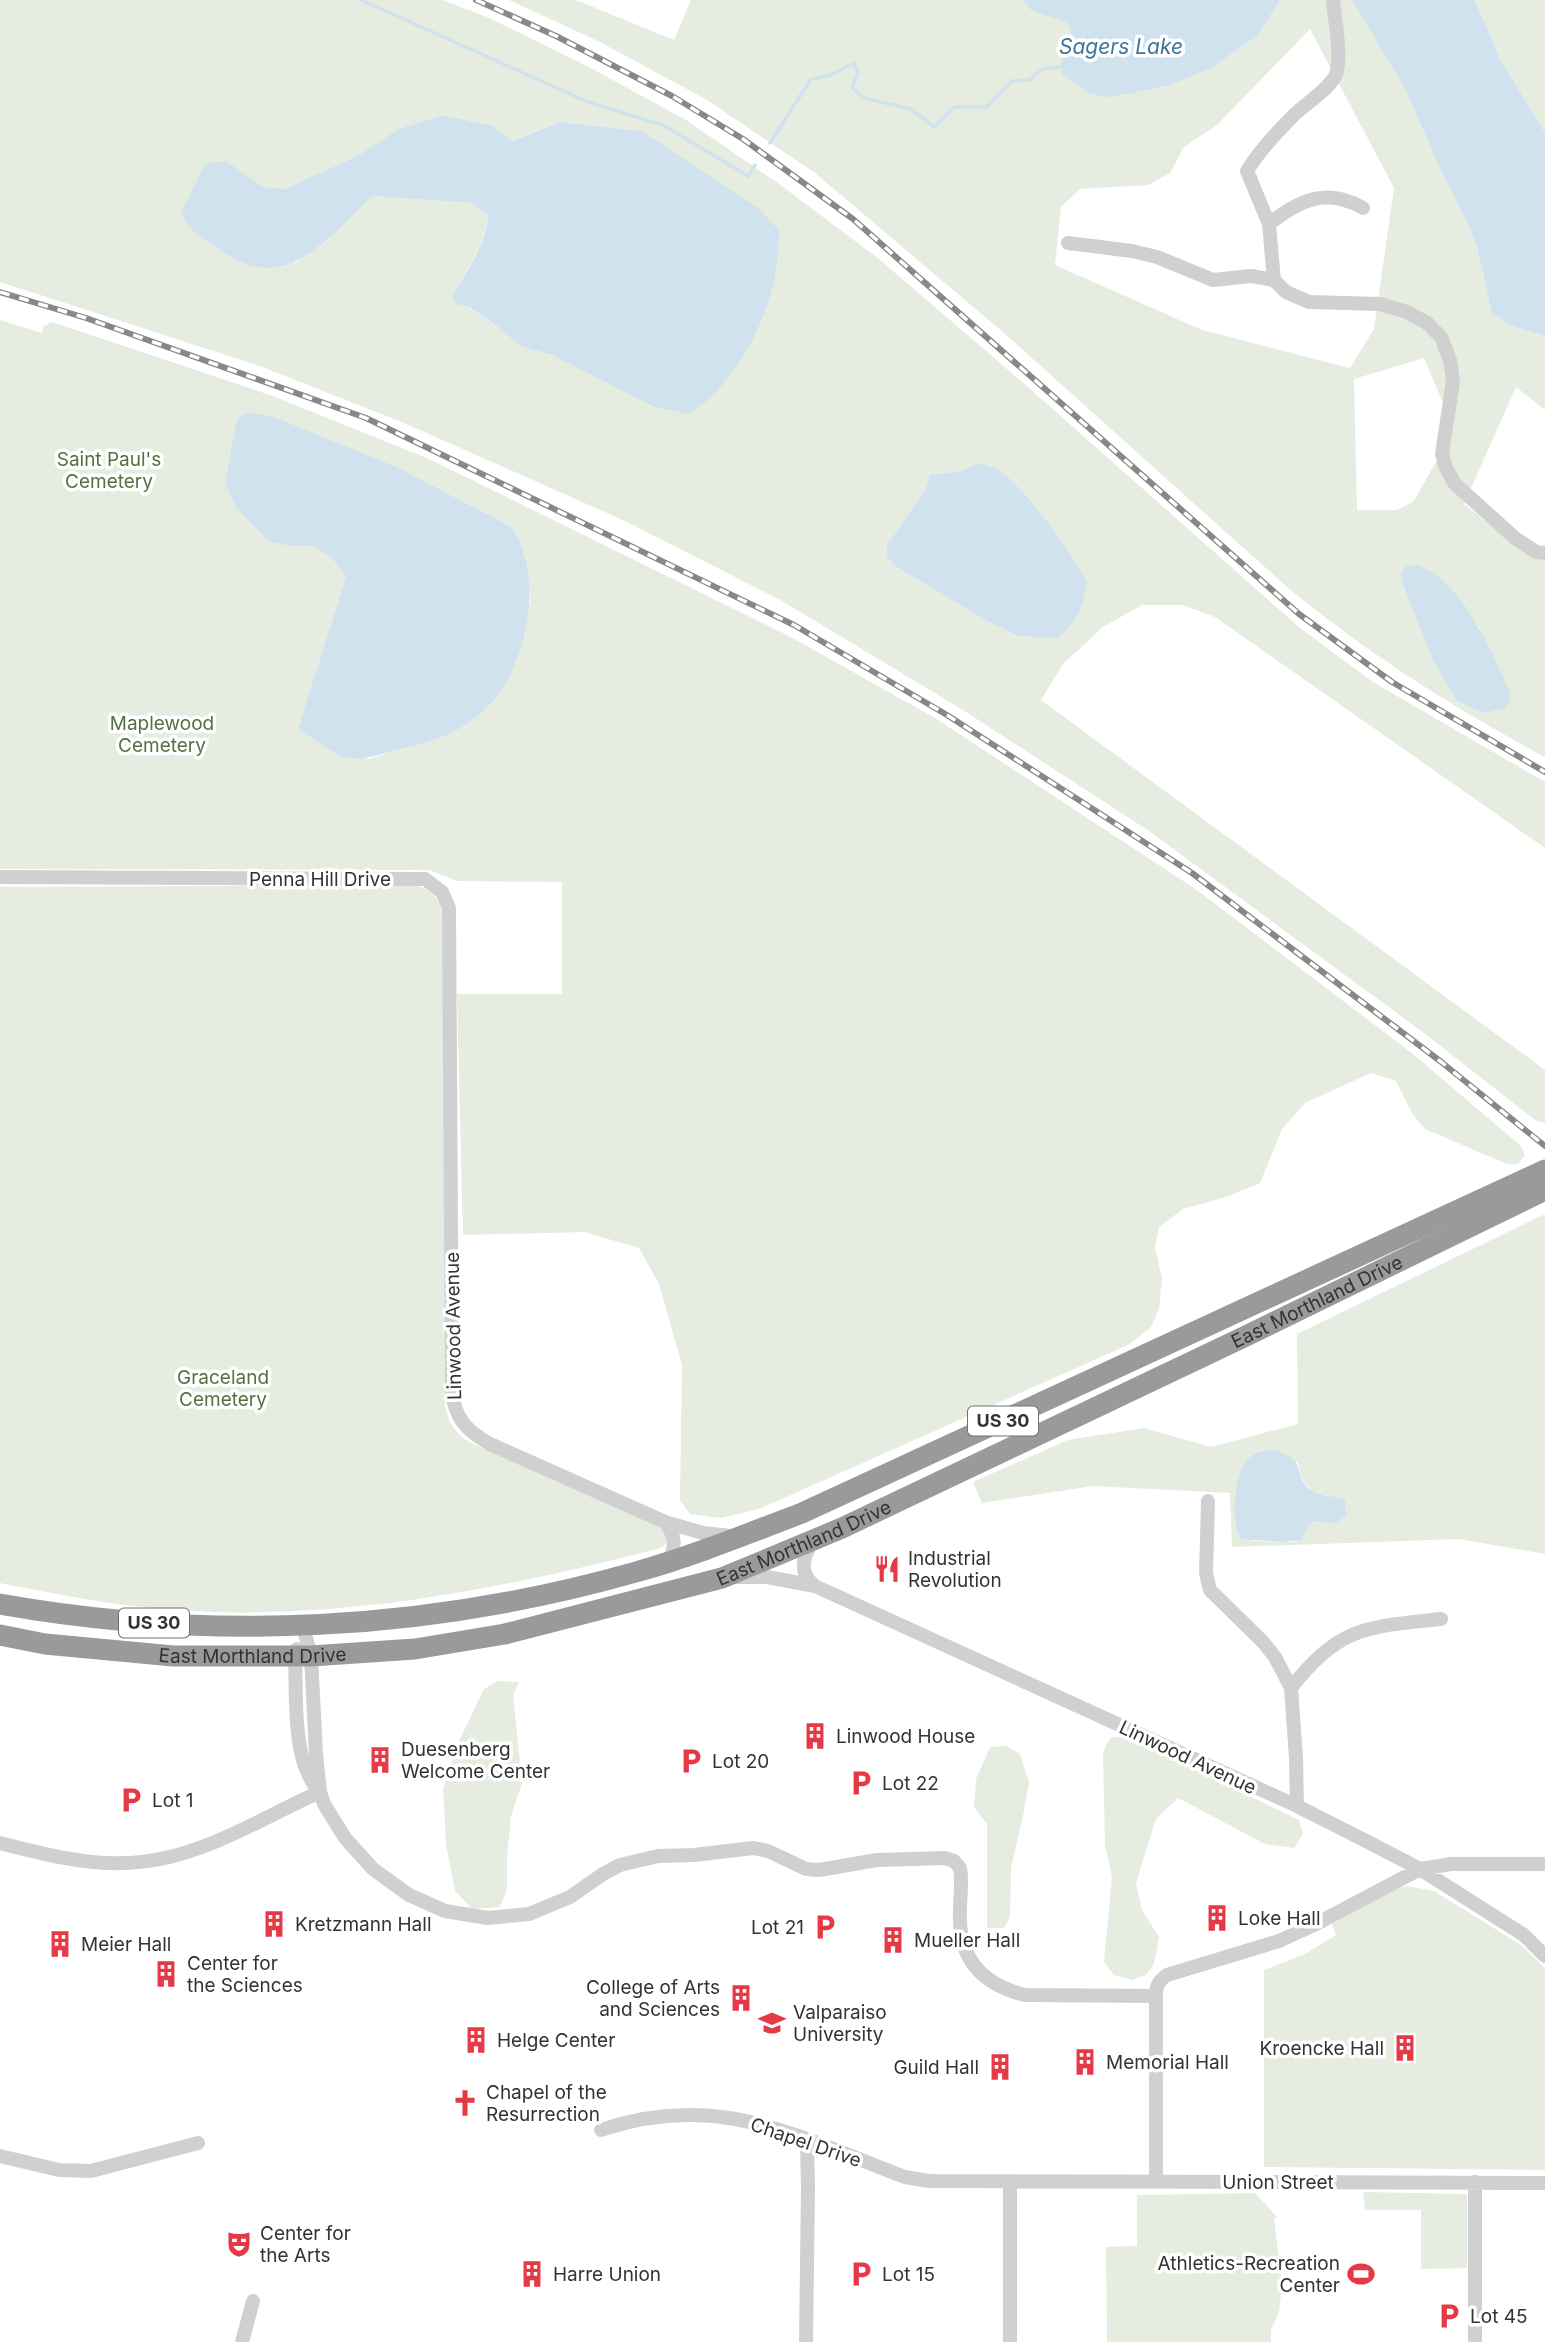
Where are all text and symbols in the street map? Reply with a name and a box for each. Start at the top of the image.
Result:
water label: Sagers Lake [1059,34,1183,59]
park label: Saint Paul's Cemetery [57,448,161,493]
park label: Maplewood Cemetery [110,712,214,757]
street label: Penna Hill Drive [249,868,391,891]
street label: East Morthland Drive [1227,1250,1406,1353]
street label: Linwood Avenue [441,1252,466,1400]
park label: Graceland Cemetery [177,1366,269,1411]
road number: US 30 [968,1406,1038,1436]
street label: East Morthland Drive [713,1495,895,1591]
place label: Industrial Revolution [908,1547,1002,1592]
restaurant icon: Industrial Revolution [872,1554,902,1584]
road number: US 30 [119,1608,189,1638]
street label: East Morthland Drive [158,1643,347,1668]
street label: Linwood Avenue [1116,1716,1260,1799]
building icon: Linwood House [800,1721,830,1751]
place label: Linwood House [836,1725,975,1748]
place label: Duesenberg Welcome Center [401,1738,550,1783]
building icon: Duesenberg Welcome Center [365,1745,395,1775]
parking icon: Lot 20 [676,1746,706,1776]
place label: Lot 20 [712,1750,769,1773]
parking icon: Lot 22 [846,1768,876,1798]
place label: Lot 22 [882,1772,939,1795]
parking icon: Lot 1 [116,1785,146,1815]
place label: Lot 1 [152,1789,193,1812]
building icon: Loke Hall [1202,1903,1232,1933]
place label: Loke Hall [1238,1907,1321,1930]
building icon: Kretzmann Hall [259,1909,289,1939]
parking icon: Lot 21 [810,1912,840,1942]
place label: Kretzmann Hall [295,1913,432,1936]
place label: Lot 21 [751,1916,804,1939]
building icon: Mueller Hall [878,1925,908,1955]
building icon: Meier Hall [45,1929,75,1959]
place label: Mueller Hall [914,1929,1020,1952]
place label: Meier Hall [81,1933,171,1956]
place label: Center for the Sciences [187,1952,303,1997]
building icon: Center for the Sciences [151,1959,181,1989]
place label: College of Arts and Sciences [586,1976,720,2021]
building icon: College of Arts and Sciences [726,1983,756,2013]
place label: Valparaiso University [793,2001,887,2046]
school or university icon: Valparaiso University [757,2008,787,2038]
building icon: Helge Center [461,2025,491,2055]
place label: Helge Center [497,2029,615,2052]
building icon: Kroencke Hall [1390,2033,1420,2063]
place label: Kroencke Hall [1259,2037,1384,2060]
building icon: Memorial Hall [1070,2047,1100,2077]
place label: Memorial Hall [1106,2051,1229,2074]
building icon: Guild Hall [985,2052,1015,2082]
place label: Guild Hall [893,2056,979,2079]
place label: Chapel of the Resurrection [486,2081,607,2126]
church icon: Chapel of the Resurrection [450,2088,480,2118]
street label: Chapel Drive [747,2113,864,2172]
street label: Union Street [1222,2171,1334,2194]
place label: Center for the Arts [260,2222,351,2267]
theatre icon: Center for the Arts [224,2229,254,2259]
place label: Athletics-Recreation Center [1158,2252,1340,2297]
building icon: Harre Union [517,2259,547,2289]
parking icon: Lot 15 [846,2259,876,2289]
sports icon: Athletics-Recreation Center [1346,2259,1376,2289]
place label: Harre Union [553,2263,661,2286]
place label: Lot 15 [882,2263,935,2286]
parking icon: Lot 45 [1434,2301,1464,2331]
place label: Lot 45 [1470,2305,1528,2328]

